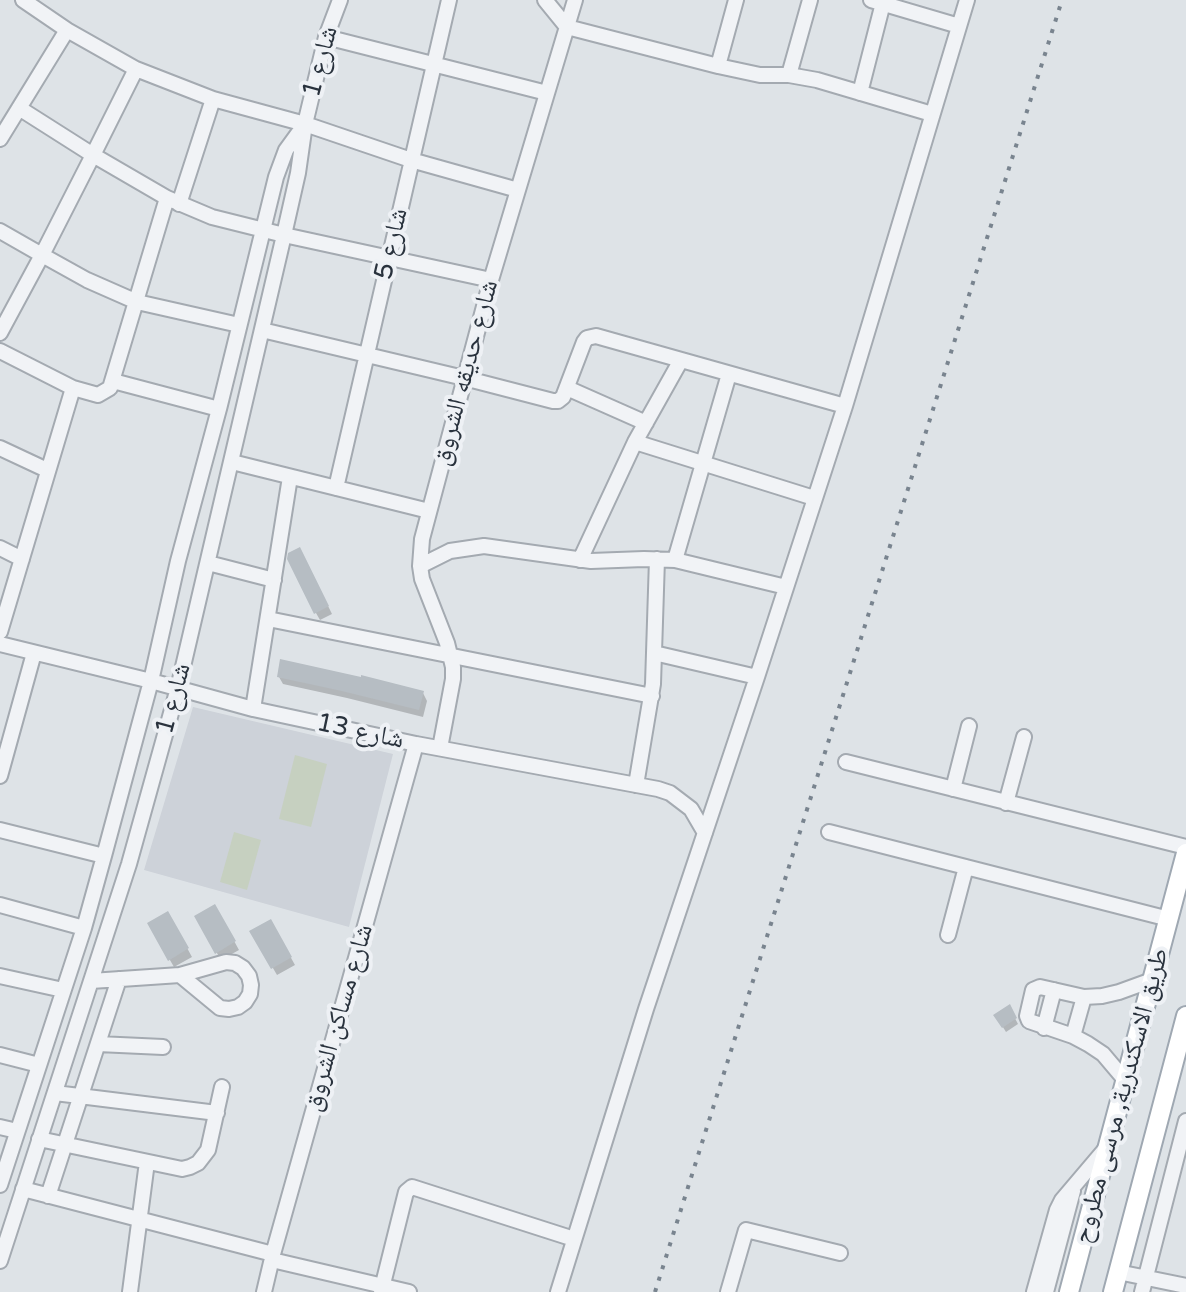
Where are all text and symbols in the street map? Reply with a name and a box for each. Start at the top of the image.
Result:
street label: شارع 1 [297,23,345,101]
street label: شارع 5 [369,205,415,283]
street label: شارع حديقه الشروق [426,277,506,469]
street label: شارع 1 [150,660,198,738]
street label: شارع 13 [313,708,407,756]
street label: شارع مساكن الشروق [297,921,381,1115]
street label: طريق الاسكندرية, مرسى مطروح [1068,945,1176,1247]

